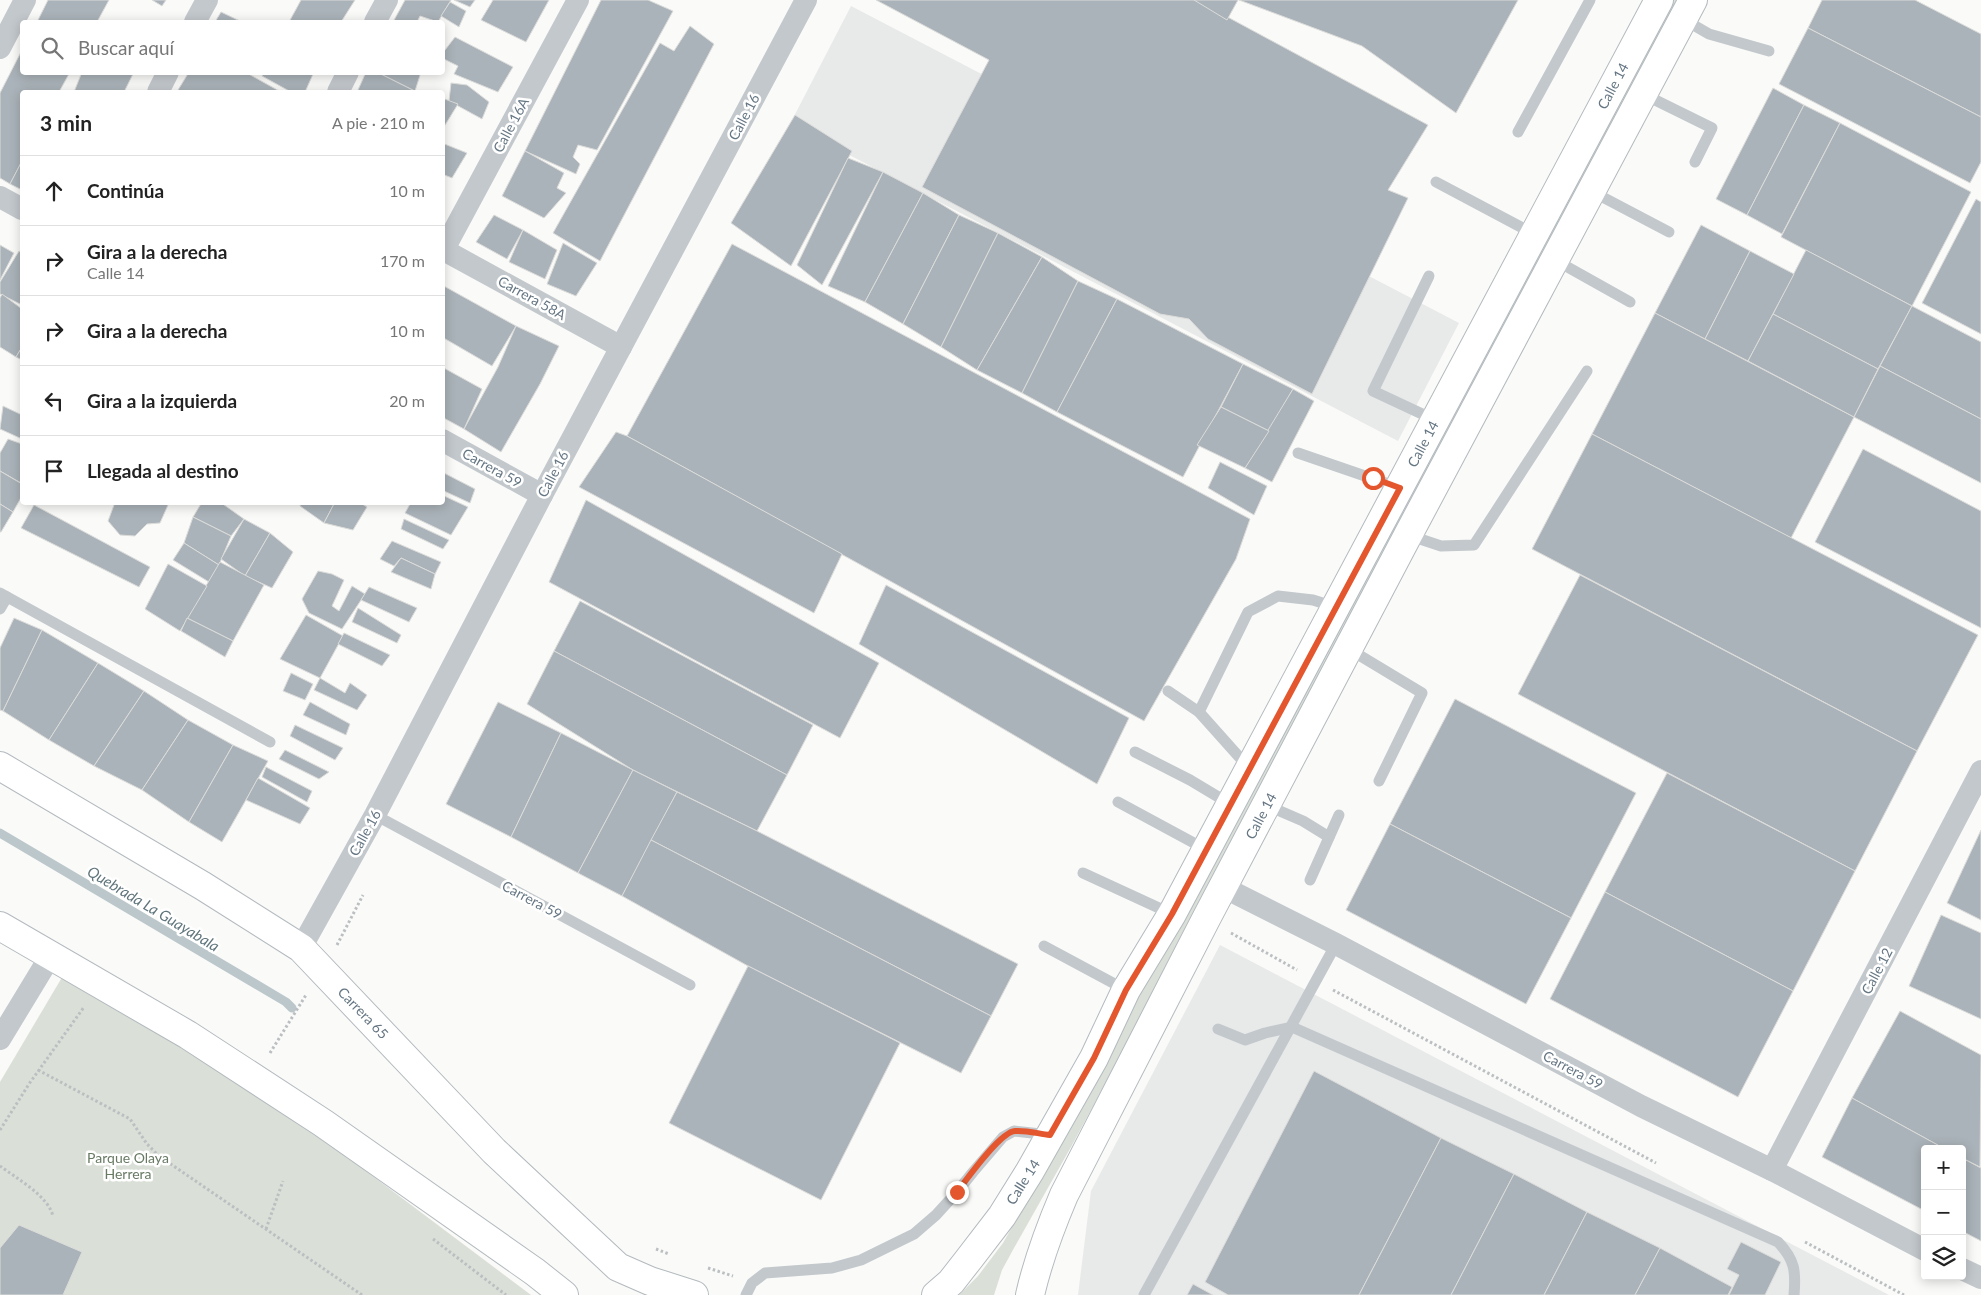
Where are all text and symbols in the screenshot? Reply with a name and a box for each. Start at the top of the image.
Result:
search box [20,20,445,75]
icon: search [38,34,66,62]
text: Buscar aquí [78,36,174,59]
street label: Calle 14 [1593,60,1632,112]
street label: Calle 16 [724,91,763,143]
street label: Calle 16A [489,94,532,155]
text: 3 min [40,110,92,135]
text: A pie · 210 m [332,113,425,132]
icon: ahead [40,177,68,205]
text: Continúa [87,179,164,202]
text: 10 m [389,181,425,200]
text: Gira a la derecha [87,240,227,263]
icon: right [40,247,68,275]
text: 170 m [380,251,425,270]
text: Calle 14 [87,263,144,282]
street label: Carrera 58A [495,272,570,323]
icon: right [40,317,68,345]
text: Gira a la derecha [87,319,227,342]
text: 10 m [389,321,425,340]
icon: left [40,387,68,415]
text: Gira a la izquierda [87,389,237,412]
text: 20 m [389,391,425,410]
street label: Calle 14 [1403,418,1442,470]
street label: Carrera 59 [460,444,525,491]
street label: Calle 16 [533,448,572,500]
icon: arrive [40,457,68,485]
text: Llegada al destino [87,459,239,482]
route start [1362,467,1385,490]
street label: Calle 14 [1241,790,1280,842]
street label: Calle 16 [345,807,384,859]
water label: Quebrada La Guayabala [84,862,223,955]
street label: Carrera 59 [499,877,565,922]
street label: Calle 12 [1857,945,1896,997]
street label: Carrera 65 [335,983,392,1042]
street label: Carrera 59 [1540,1047,1606,1092]
map controls [1921,1145,1966,1280]
button: + [1921,1145,1966,1190]
park label: Parque Olaya Herrera [87,1149,169,1182]
street label: Calle 14 [1002,1156,1043,1208]
route end [946,1181,969,1204]
button: − [1921,1190,1966,1235]
button: layers [1921,1235,1966,1280]

